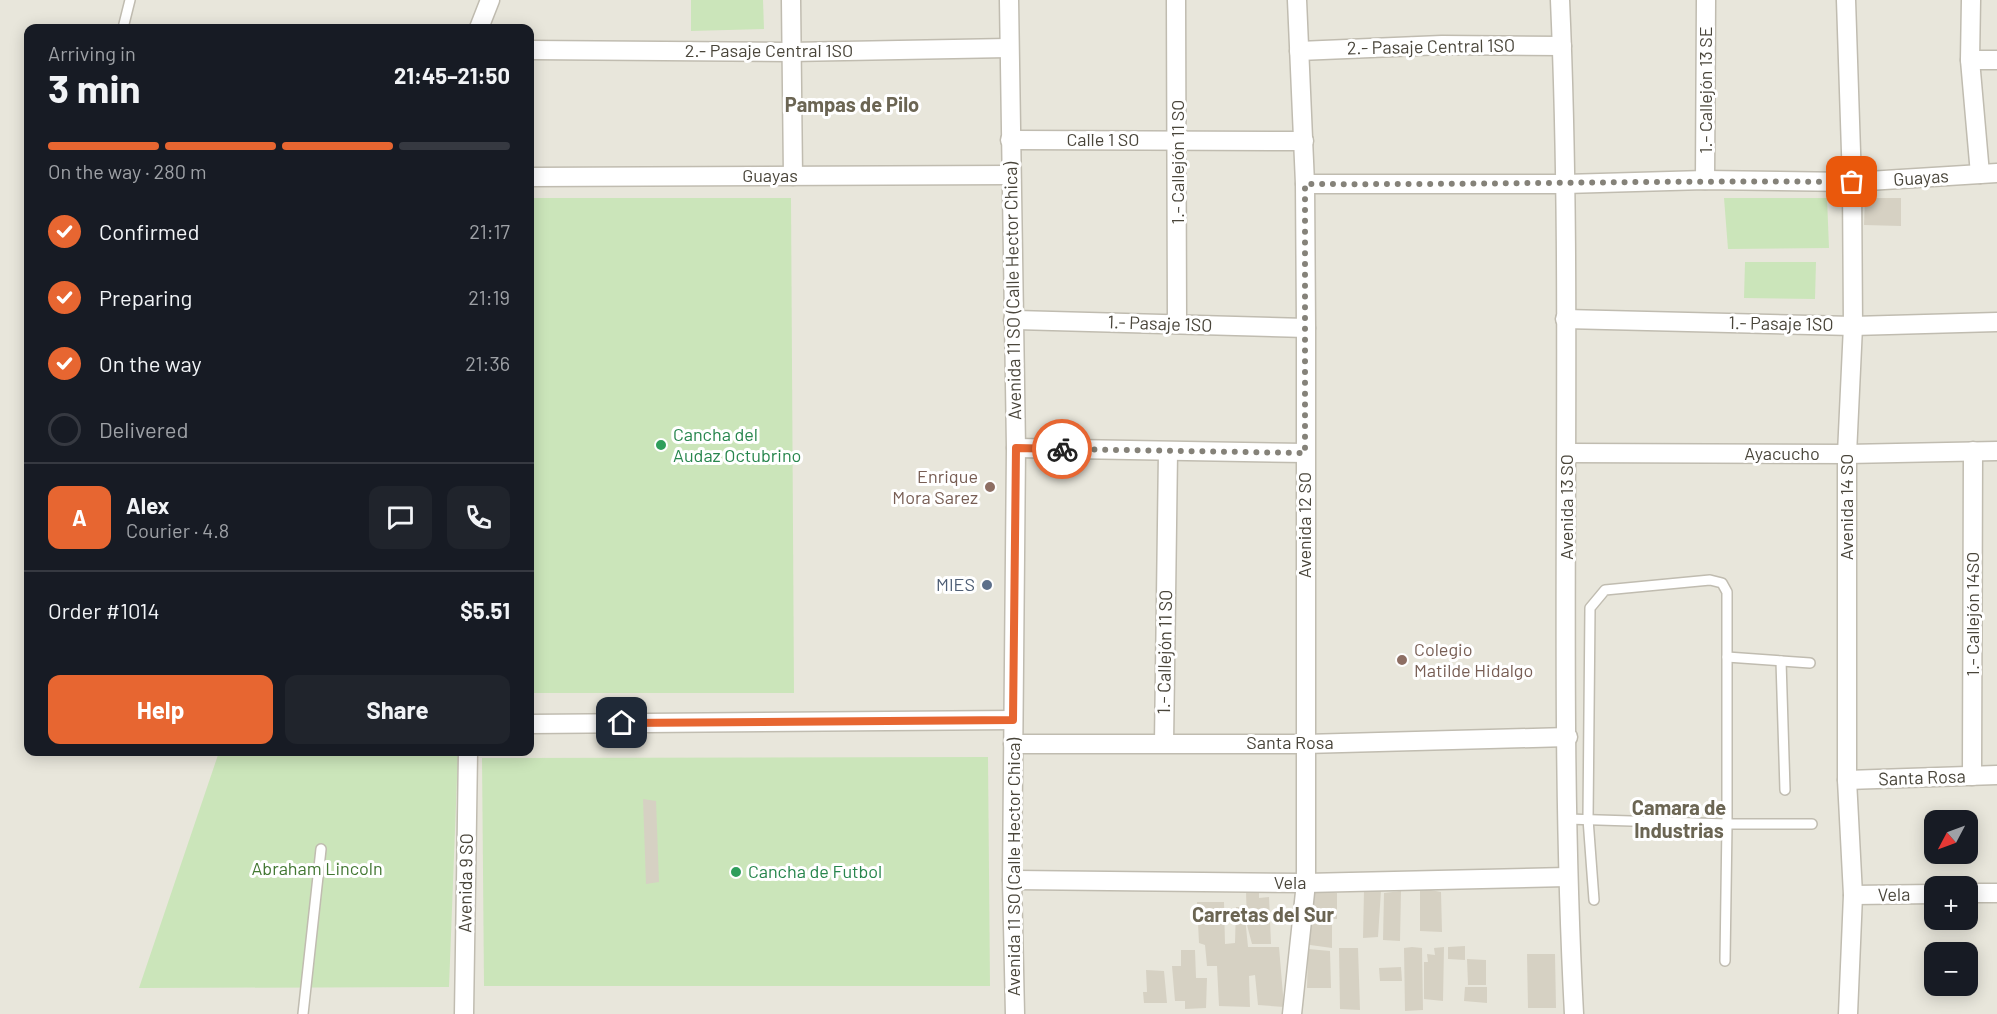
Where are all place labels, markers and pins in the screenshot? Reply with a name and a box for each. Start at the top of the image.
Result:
pin [1826,156,1877,207]
place label: Cancha del Audaz Octubrino [673,423,801,466]
marker: Cancha del Audaz Octubrino [654,438,668,452]
place label: Enrique Mora Sarez [892,465,978,508]
marker: Enrique Mora Sarez [983,480,997,494]
place label: MIES [936,573,975,595]
marker: MIES [980,578,994,592]
place label: Colegio Matilde Hidalgo [1414,638,1533,681]
marker: Colegio Matilde Hidalgo [1395,653,1409,667]
pin [596,697,647,748]
place label: Cancha de Futbol [748,860,882,882]
marker: Cancha de Futbol [729,865,743,879]

